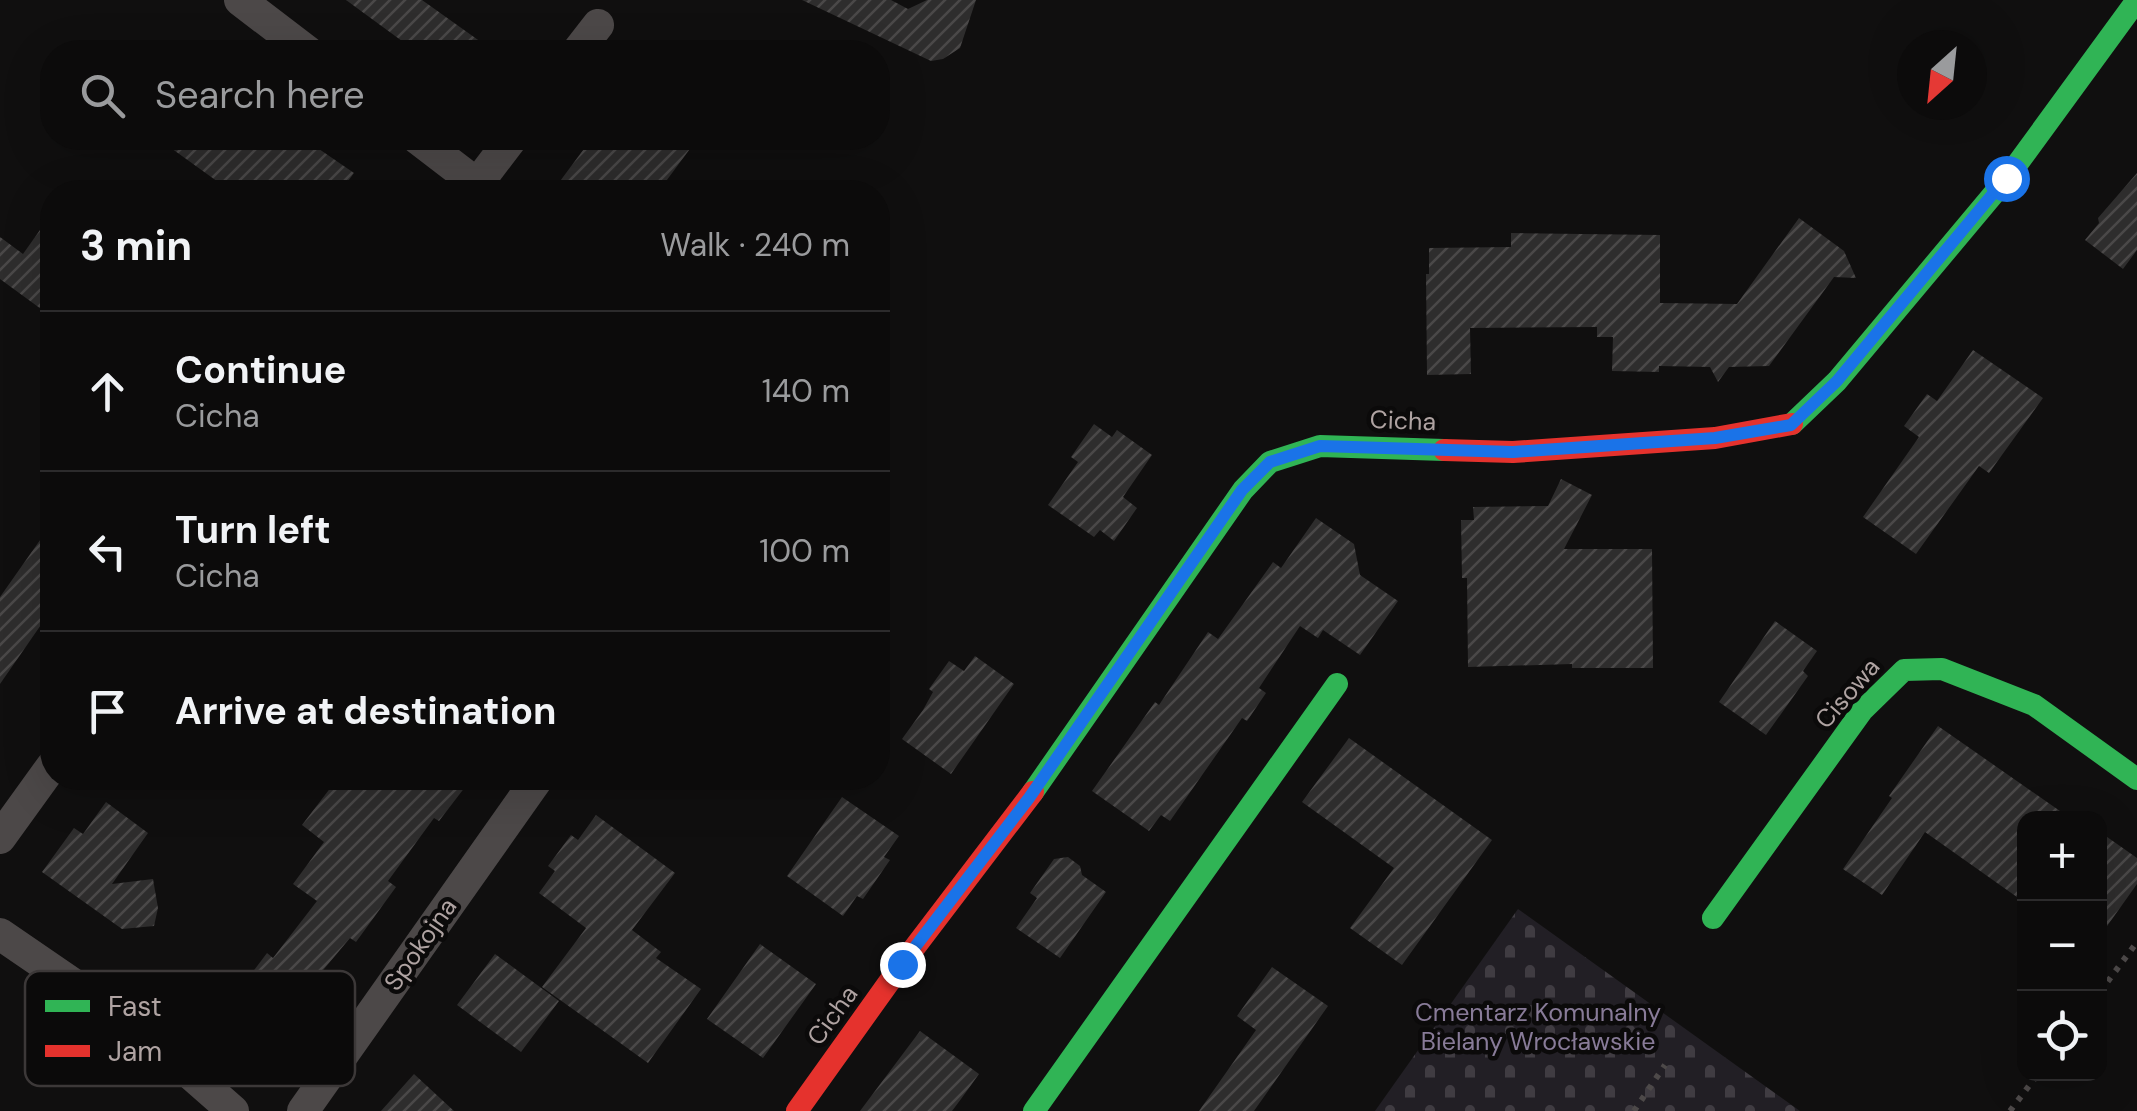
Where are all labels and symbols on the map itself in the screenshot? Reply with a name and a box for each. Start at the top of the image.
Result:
north arrow [1897,30,1987,120]
route start [1984,156,2030,202]
street label: Cicha [1369,403,1437,438]
street label: Cisowa [1808,651,1887,735]
street label: Spokojna [377,892,464,997]
route end [880,942,926,988]
legend [25,971,355,1086]
street label: Cicha [800,979,865,1052]
text: Fast [108,988,162,1025]
park label: Cmentarz Komunalny Bielany Wrocławskie [1415,996,1661,1058]
text: Jam [108,1033,162,1070]

